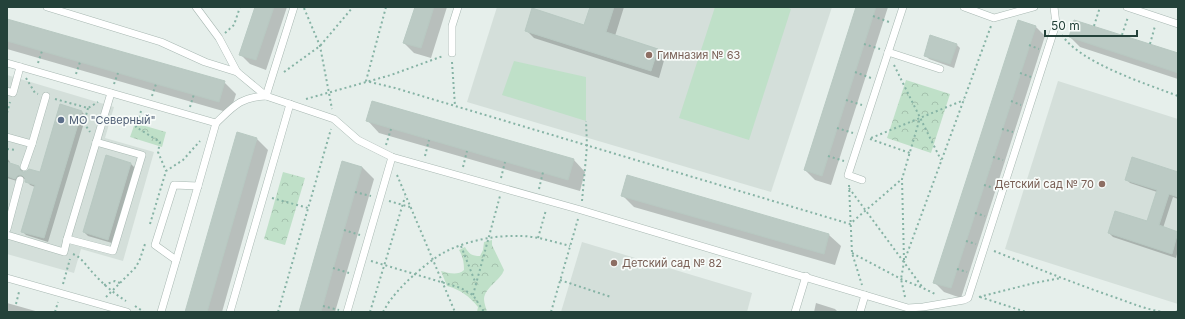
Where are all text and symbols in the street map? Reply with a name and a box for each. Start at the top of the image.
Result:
scale bar [1045,12,1137,38]
text: 50 m [1051,18,1080,33]
place label: Гимназия № 63 [657,48,740,62]
marker: Гимназия № 63 [644,50,654,60]
place label: МО "Северный" [69,113,156,127]
marker: МО "Северный" [56,115,66,125]
place label: Детский сад № 70 [995,177,1094,191]
marker: Детский сад № 70 [1097,179,1107,189]
place label: Детский сад № 82 [622,256,722,270]
marker: Детский сад № 82 [609,258,619,268]

